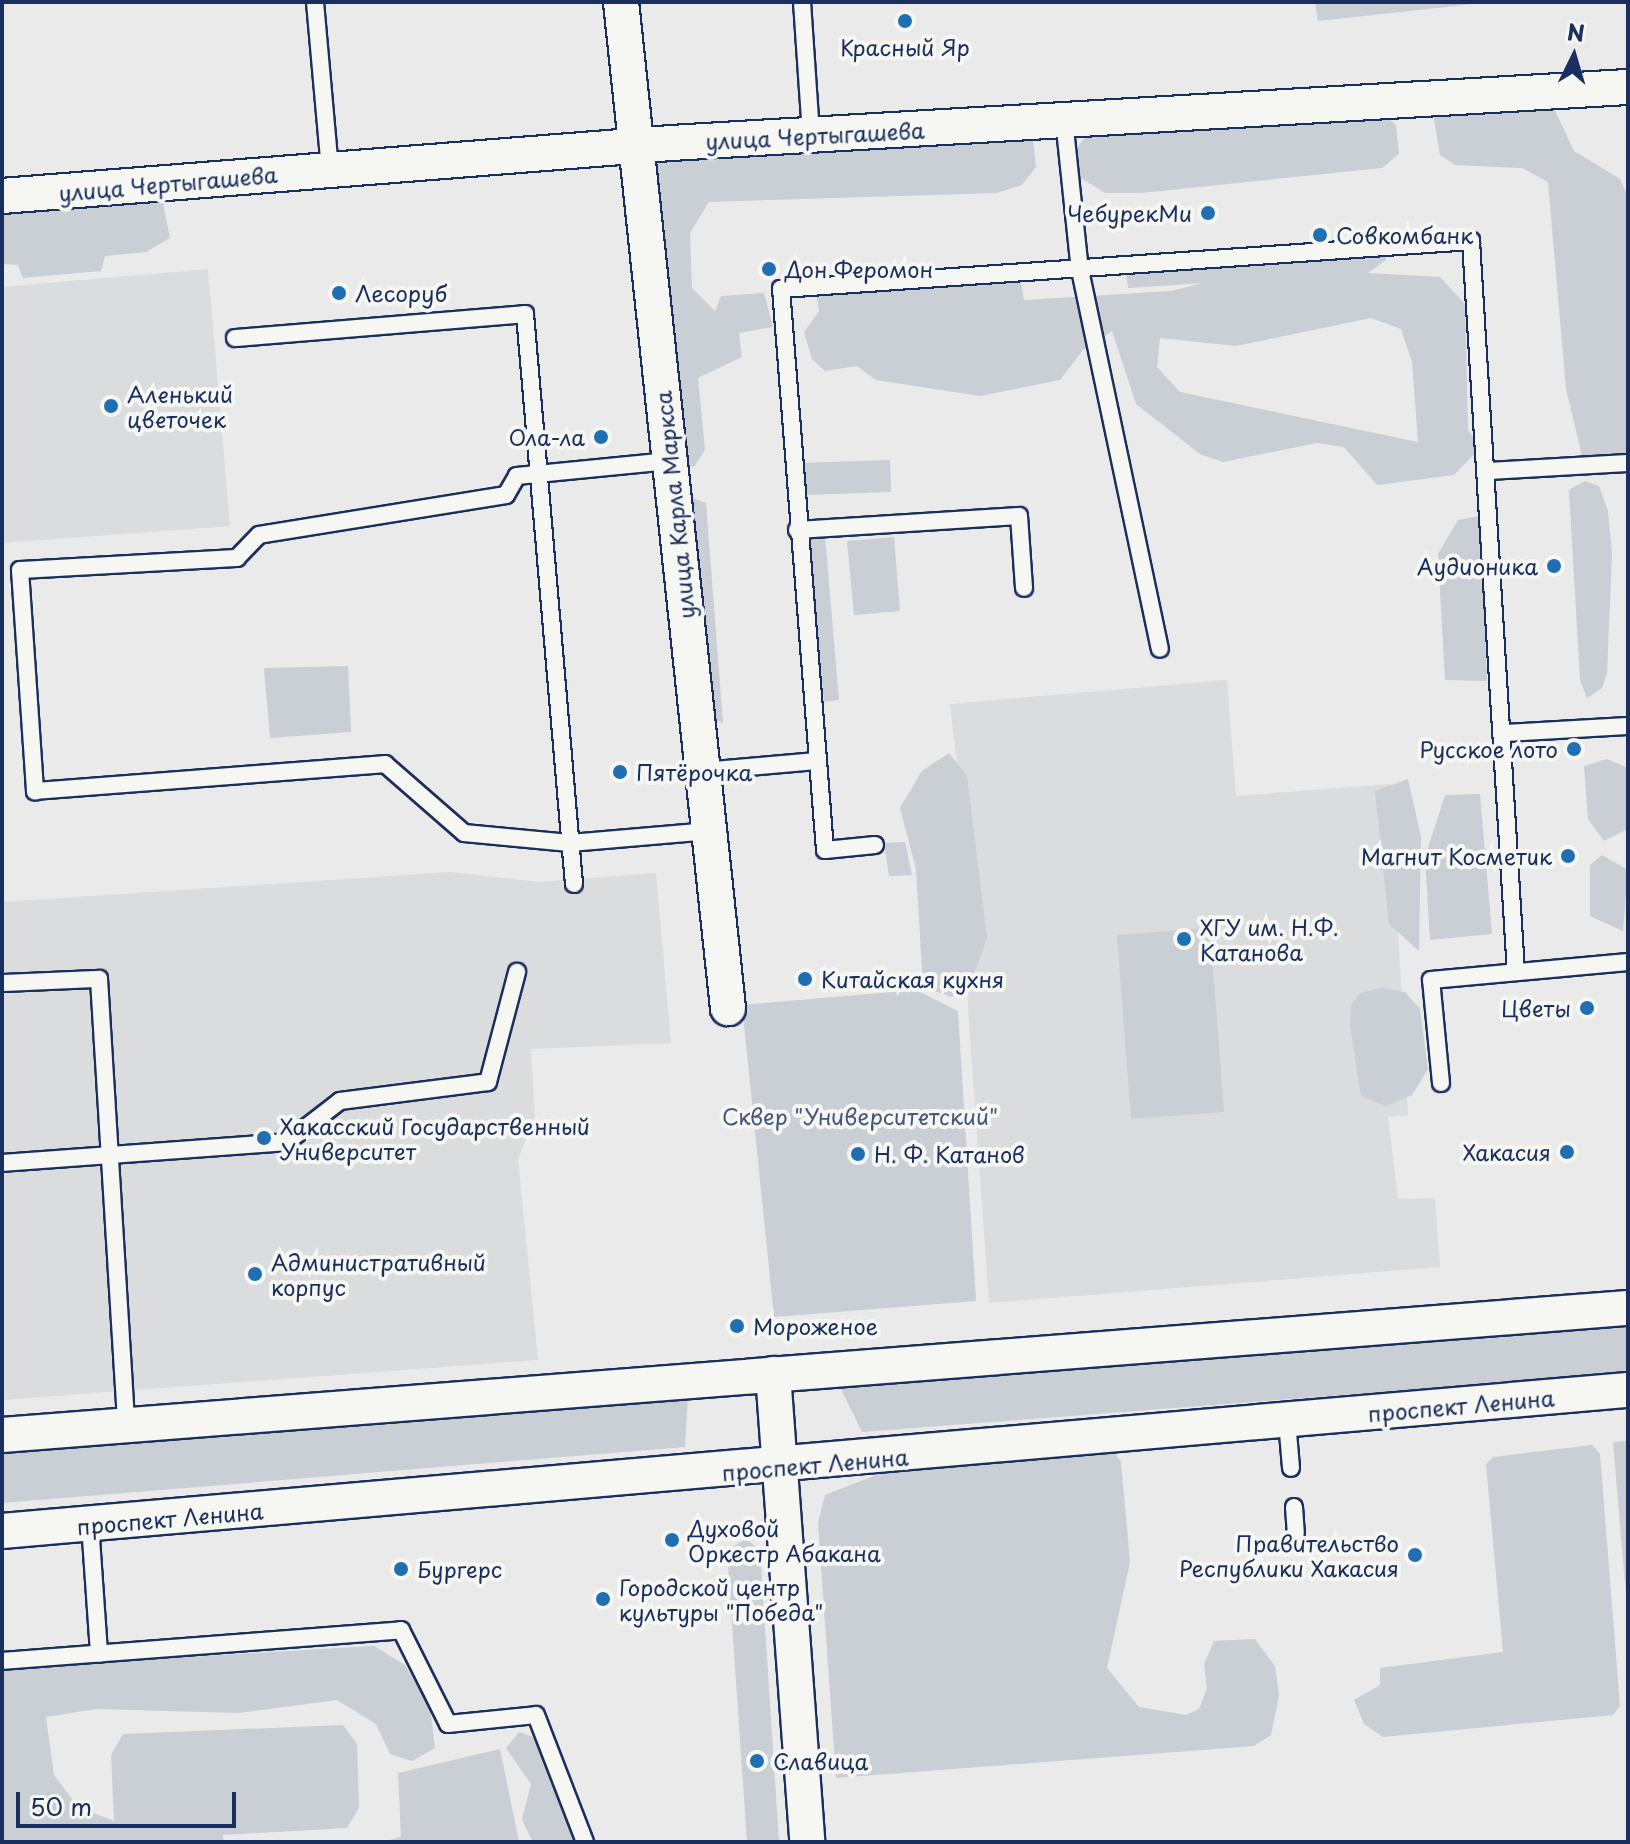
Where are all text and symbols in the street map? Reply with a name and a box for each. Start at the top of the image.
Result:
marker: Красный Яр [896,12,914,30]
text: N [1566,14,1586,49]
north arrow [1534,16,1614,96]
place label: Красный Яр [840,34,970,60]
street label: улица Чертыгашева [704,116,926,154]
street label: улица Чертыгашева [57,160,279,206]
place label: ЧебурекМи [1067,200,1192,226]
marker: ЧебурекМи [1199,204,1217,222]
place label: Совкомбанк [1336,222,1473,248]
marker: Совкомбанк [1311,226,1329,244]
place label: Дон Феромон [785,256,934,282]
marker: Дон Феромон [760,260,778,278]
place label: Лесоруб [355,280,447,306]
marker: Лесоруб [330,284,348,302]
place label: Аленький цветочек [127,380,233,432]
street label: улица Карла Маркса [649,389,699,621]
marker: Аленький цветочек [102,397,120,415]
place label: Ола-ла [508,424,585,450]
marker: Ола-ла [592,428,610,446]
place label: Аудионика [1417,553,1538,579]
marker: Аудионика [1545,557,1563,575]
place label: Русское лото [1419,736,1558,762]
marker: Русское лото [1565,740,1583,758]
place label: Пятёрочка [636,759,752,785]
marker: Пятёрочка [611,763,629,781]
place label: Магнит Косметик [1361,843,1552,869]
marker: Магнит Косметик [1559,847,1577,865]
place label: ХГУ им. Н.Ф. Катанова [1200,913,1341,964]
marker: ХГУ им. Н.Ф. Катанова [1175,930,1193,948]
place label: Китайская кухня [821,966,1005,992]
marker: Китайская кухня [796,970,814,988]
place label: Цветы [1501,995,1571,1021]
marker: Цветы [1578,999,1596,1017]
park label: Сквер "Университетский" [721,1103,999,1129]
place label: Хакасский Государственный Университет [280,1112,591,1164]
marker: Хакасский Государственный Университет [255,1129,273,1147]
place label: Хакасия [1463,1139,1551,1165]
place label: Н. Ф. Катанов [874,1141,1026,1167]
marker: Хакасия [1558,1143,1576,1161]
marker: Н. Ф. Катанов [849,1145,867,1163]
place label: Административный корпус [271,1248,486,1300]
marker: Административный корпус [246,1265,264,1283]
place label: Мороженое [753,1313,878,1339]
marker: Мороженое [728,1317,746,1335]
street label: проспект Ленина [1366,1384,1556,1426]
street label: проспект Ленина [720,1443,910,1485]
street label: проспект Ленина [75,1497,265,1539]
place label: Духовой Оркестр Абакана [688,1514,882,1566]
place label: Правительство Республики Хакасия [1178,1529,1399,1580]
marker: Духовой Оркестр Абакана [663,1531,681,1549]
marker: Правительство Республики Хакасия [1406,1546,1424,1564]
place label: Бургерс [417,1556,502,1582]
marker: Бургерс [392,1560,410,1578]
place label: Городской центр культуры "Победа" [619,1573,825,1624]
marker: Городской центр культуры "Победа" [594,1590,612,1608]
place label: Славица [773,1748,868,1774]
marker: Славица [748,1752,766,1770]
scale bar [20,1776,240,1826]
text: 50 m [30,1788,92,1824]

